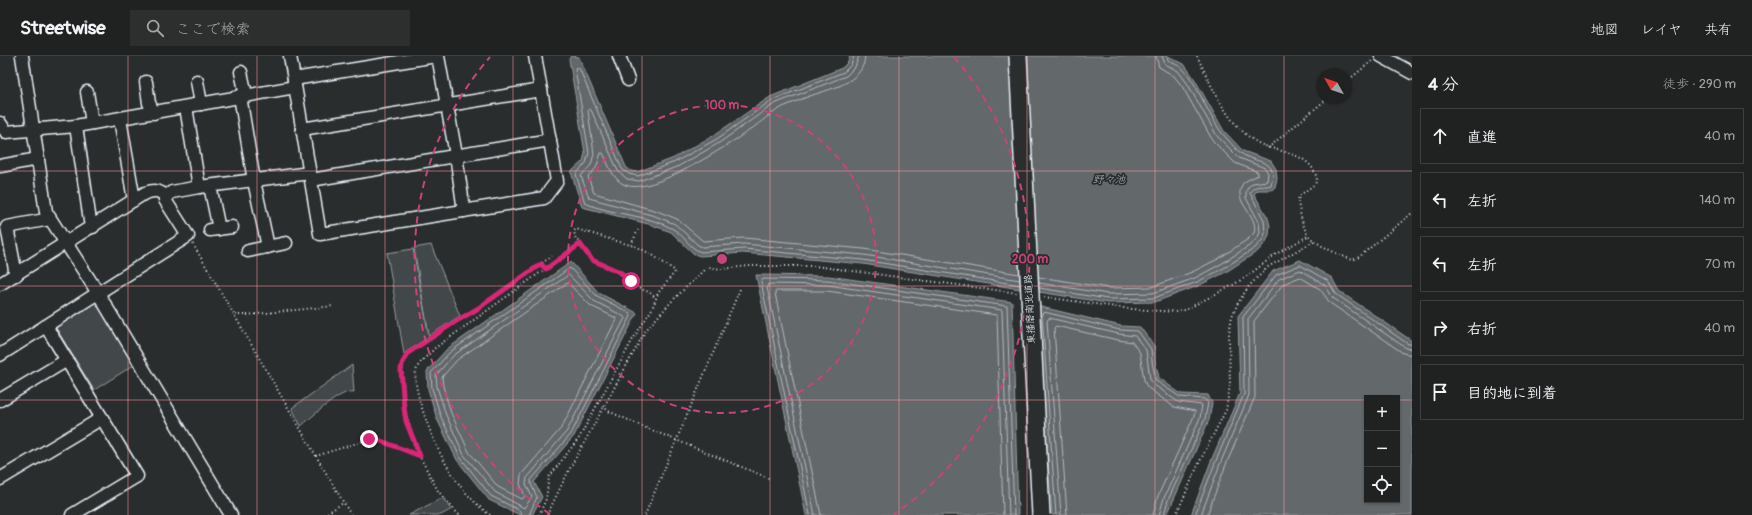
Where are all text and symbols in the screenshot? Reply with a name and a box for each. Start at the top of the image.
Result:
search box [130,10,410,46]
text: Streetwise [20,16,106,40]
icon: search [144,17,166,39]
text: ここで検索 [176,20,251,39]
text: 地図 [1591,21,1619,38]
text: レイヤ [1641,21,1682,38]
text: 共有 [1704,21,1732,38]
north arrow [1316,68,1352,104]
text: 4 分 [1428,74,1459,95]
text: 徒歩 · 290 m [1663,76,1736,92]
text: 100 m [705,98,740,113]
icon: ahead [1429,125,1451,147]
text: 直進 [1467,128,1497,147]
text: 40 m [1704,128,1735,144]
water label: 野々池 [1093,173,1126,186]
icon: left [1429,189,1451,211]
text: 左折 [1467,192,1497,211]
text: 140 m [1699,192,1735,208]
centre of rings [715,252,729,266]
text: 200 m [1012,252,1049,267]
icon: left [1429,253,1451,275]
text: 左折 [1467,256,1497,275]
text: 70 m [1705,256,1735,272]
route start [622,272,640,290]
street label: 東播磨南北道路 [1022,274,1038,344]
icon: right [1429,317,1451,339]
text: 右折 [1467,320,1497,339]
text: 40 m [1704,320,1735,336]
icon: arrive [1429,381,1451,403]
text: 目的地に到着 [1467,384,1557,403]
map controls [1364,395,1400,503]
button: + [1364,395,1400,431]
route end [360,430,378,448]
button: − [1364,431,1400,467]
button: locate [1364,467,1400,503]

